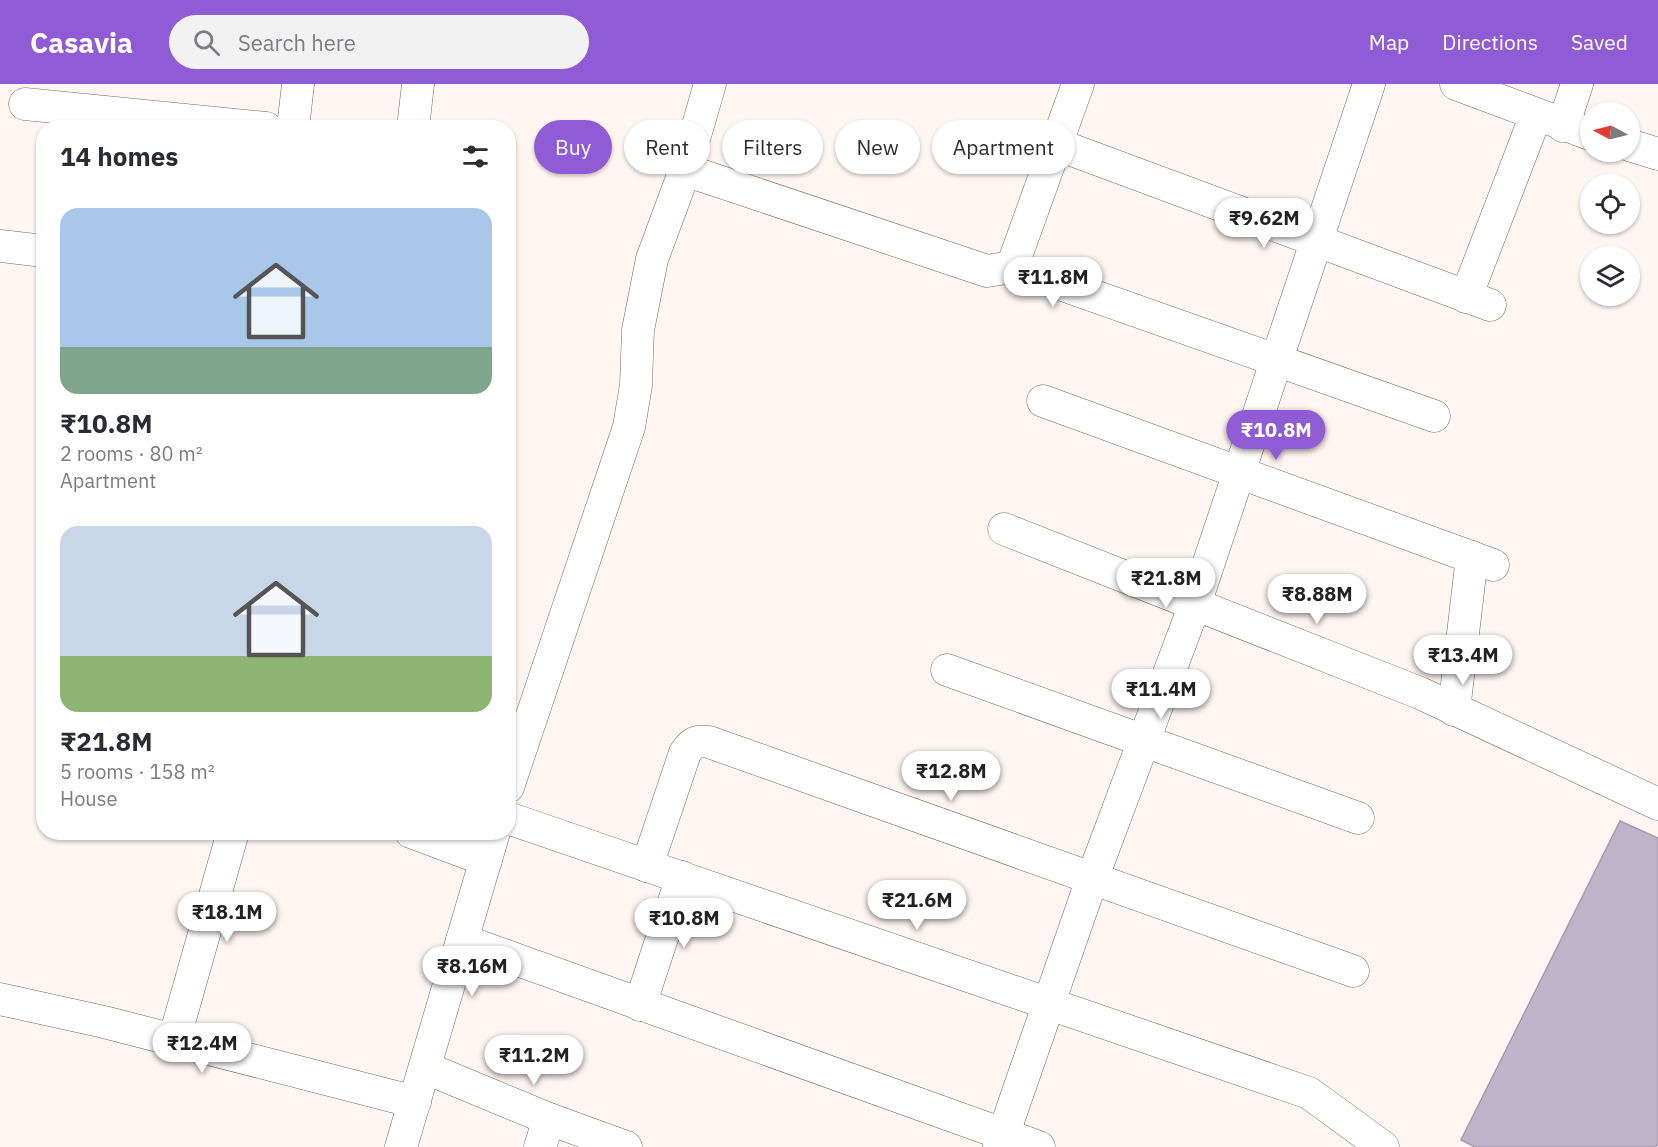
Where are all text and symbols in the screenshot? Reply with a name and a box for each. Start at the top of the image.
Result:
search box [169,15,589,69]
text: Casavia [30,24,133,61]
icon: search [190,26,223,59]
text: Search here [238,28,356,57]
text: Map [1369,28,1409,56]
text: Directions [1442,28,1538,56]
text: Saved [1571,28,1628,56]
north arrow [1580,102,1640,162]
map controls [1580,102,1640,306]
chip: Buy [534,120,612,174]
chip: Rent [624,120,710,174]
chip: Filters [722,120,823,174]
chip: New [835,120,920,174]
chip: Apartment [932,120,1075,174]
text: 14 homes [60,139,178,173]
icon: filters [459,140,492,173]
button: locate [1580,174,1640,234]
pin: ₹9.62M [1215,198,1313,249]
text: ₹9.62M [1228,204,1300,231]
button: layers [1580,246,1640,306]
icon: home [222,247,330,355]
pin: ₹11.8M [1004,257,1102,308]
text: ₹11.8M [1017,263,1089,290]
text: ₹10.8M [60,406,153,440]
pin: ₹10.8M [1227,410,1325,461]
text: ₹10.8M [1240,416,1312,443]
text: 2 rooms · 80 m² [60,440,203,467]
text: Apartment [60,467,156,494]
pin: ₹21.8M [1117,558,1215,609]
text: ₹21.8M [1130,564,1202,591]
icon: home [222,565,330,673]
pin: ₹8.88M [1268,574,1366,625]
text: ₹8.88M [1281,580,1353,607]
pin: ₹13.4M [1414,635,1512,686]
text: ₹13.4M [1427,641,1499,668]
pin: ₹11.4M [1112,669,1210,720]
text: ₹11.4M [1125,675,1197,702]
text: ₹21.8M [60,724,153,758]
pin: ₹12.8M [902,751,1000,802]
text: ₹12.8M [915,757,987,784]
text: 5 rooms · 158 m² [60,758,215,785]
text: House [60,785,117,812]
pin: ₹21.6M [868,880,966,931]
text: ₹21.6M [881,886,953,913]
pin: ₹18.1M [178,892,276,943]
text: ₹18.1M [191,898,263,925]
pin: ₹10.8M [635,898,733,949]
text: ₹10.8M [648,904,720,931]
pin: ₹8.16M [423,946,521,997]
text: ₹8.16M [436,952,508,979]
pin: ₹12.4M [153,1023,251,1074]
text: ₹12.4M [166,1029,238,1056]
pin: ₹11.2M [485,1035,583,1086]
text: ₹11.2M [498,1041,570,1068]

